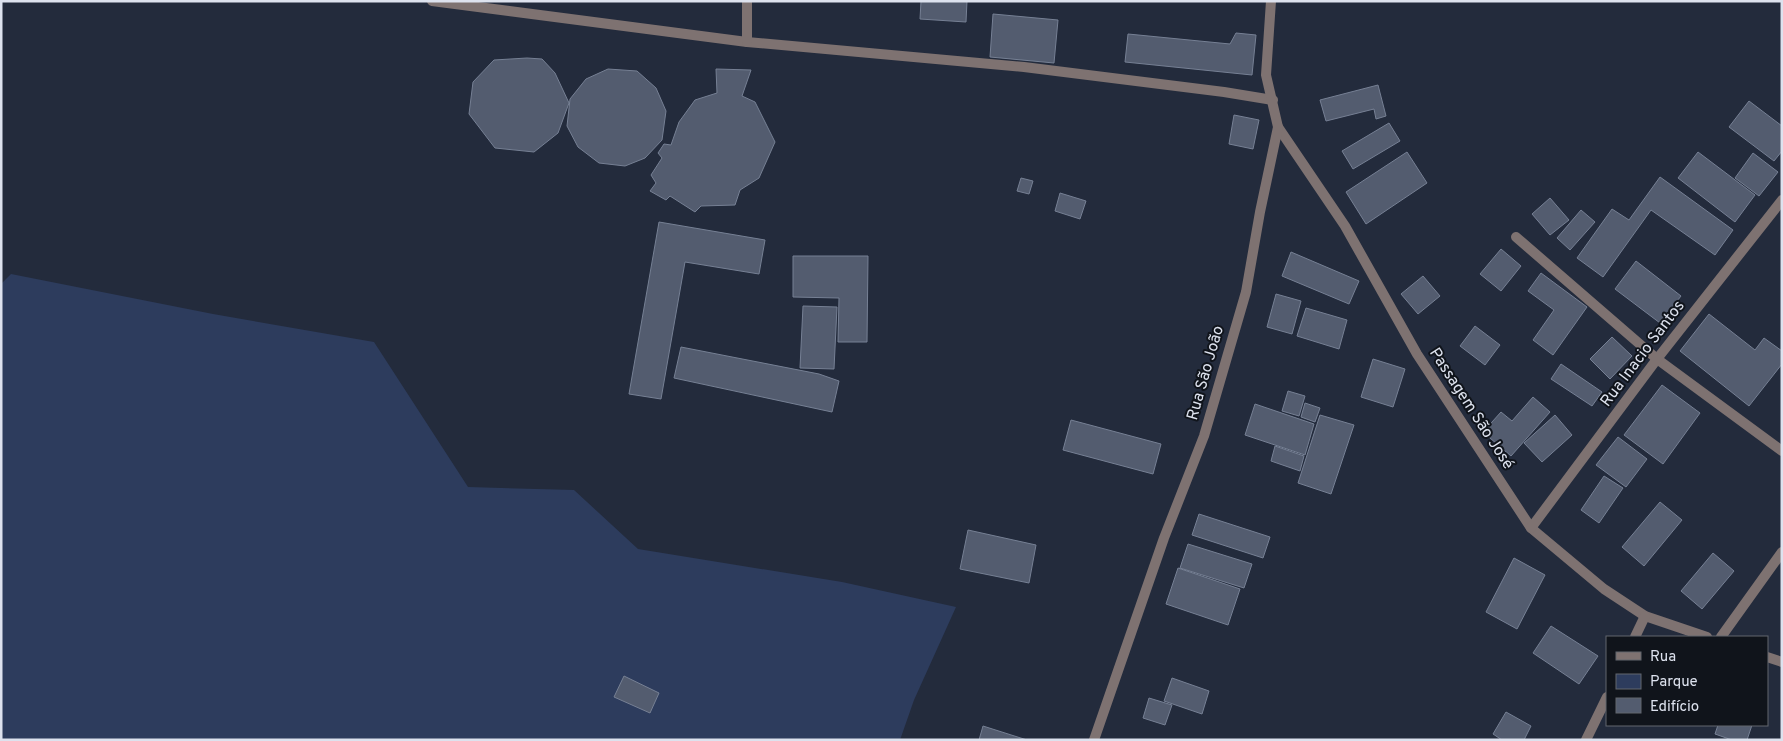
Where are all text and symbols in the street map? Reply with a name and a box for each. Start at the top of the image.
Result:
street label: Rua Inacio Santos [1597,297,1689,411]
street label: Rua São João [1183,323,1229,423]
street label: Passagem São José [1424,344,1518,474]
legend [1606,636,1768,726]
text: Rua [1650,648,1676,667]
text: Parque [1650,673,1698,692]
text: Edifício [1650,698,1699,717]

